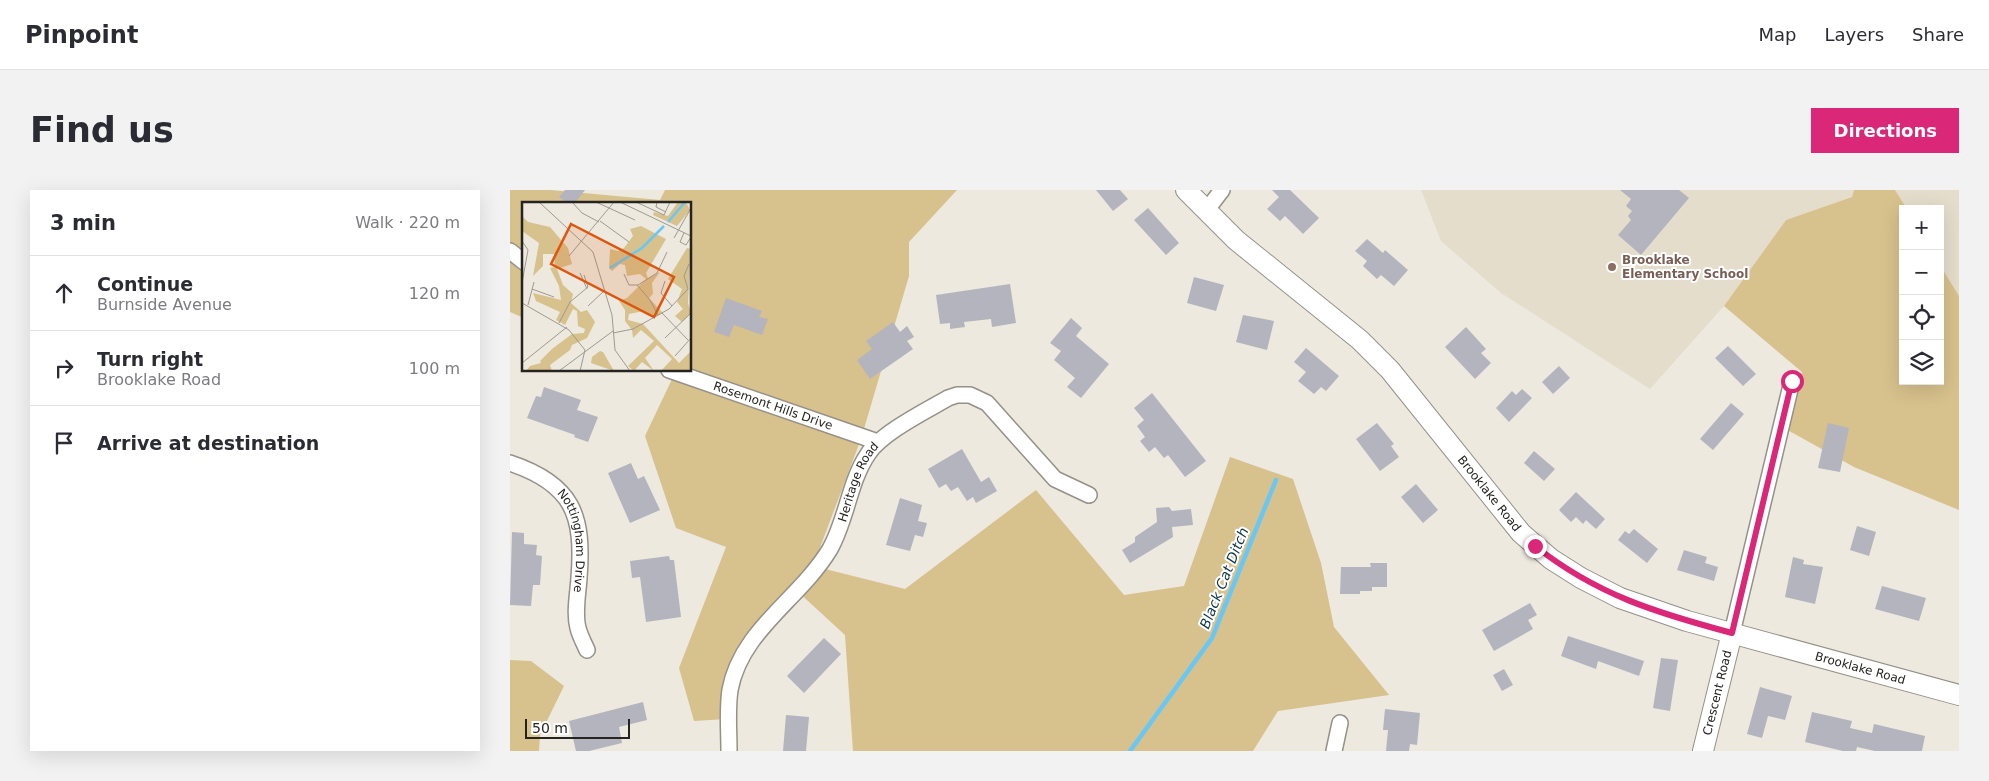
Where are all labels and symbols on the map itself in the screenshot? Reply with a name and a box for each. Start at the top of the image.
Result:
inset map [522,202,691,371]
place label: Brooklake Elementary School [1622,253,1748,281]
marker: Brooklake Elementary School [1606,261,1618,273]
route start [1781,370,1804,393]
street label: Rosemont Hills Drive [712,379,834,433]
street label: Heritage Road [835,439,881,524]
street label: Brooklake Road [1455,453,1524,534]
street label: Nottingham Drive [555,486,587,593]
water label: Black Cat Ditch [1196,525,1252,631]
route end [1524,535,1547,558]
street label: Crescent Road [1700,649,1735,737]
street label: Brooklake Road [1813,649,1907,687]
scale bar [525,716,630,739]

